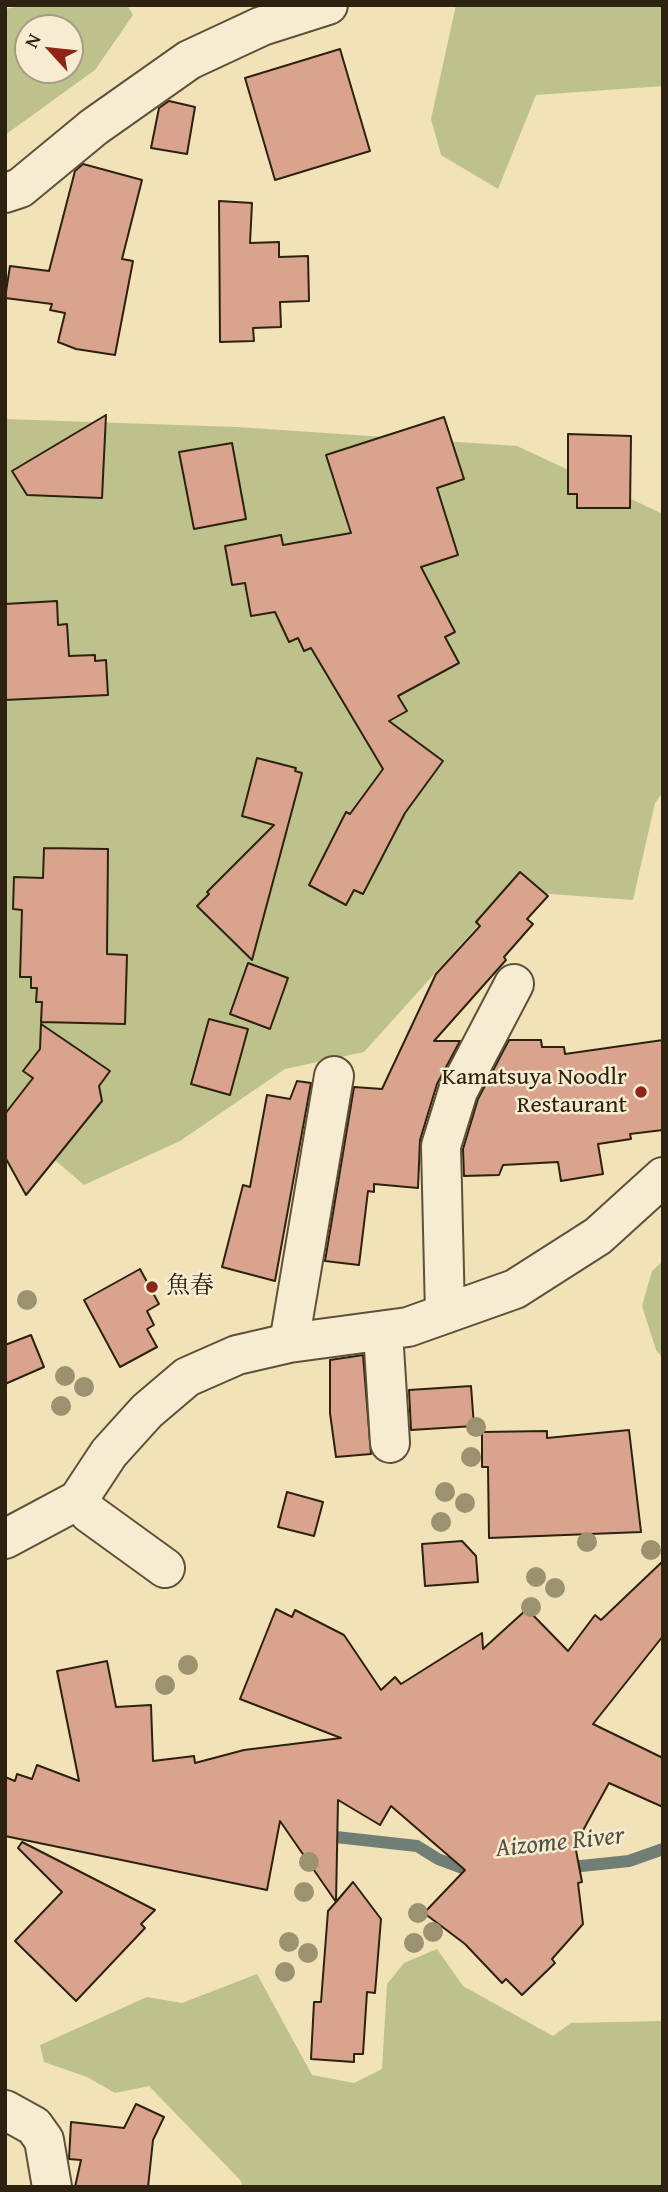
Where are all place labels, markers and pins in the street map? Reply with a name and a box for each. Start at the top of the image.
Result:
place label: Kamatsuya Noodlr Restaurant [442,1064,627,1120]
marker: Kamatsuya Noodlr Restaurant [633,1084,649,1100]
place label: 魚春 [166,1273,214,1301]
marker: 魚春 [144,1279,160,1295]

